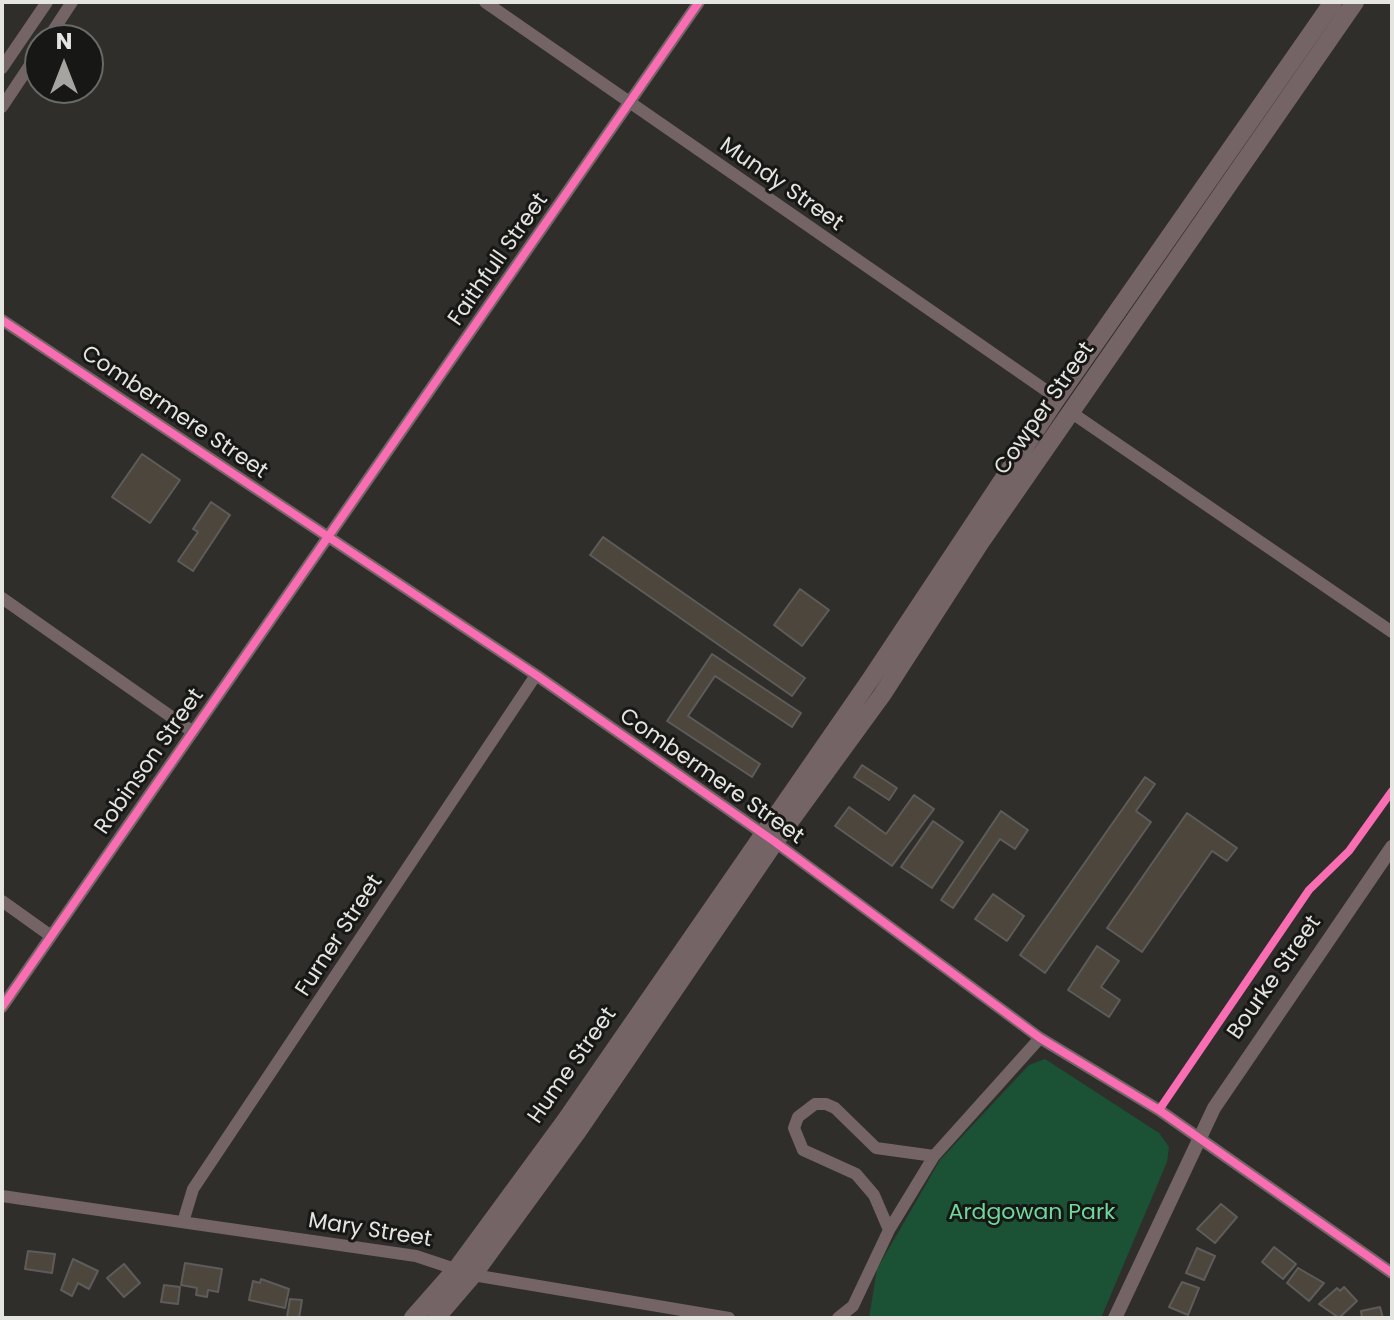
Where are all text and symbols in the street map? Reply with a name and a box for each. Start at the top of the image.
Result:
north arrow [24,24,104,104]
text: N [56,26,72,57]
street label: Mundy Street [714,133,848,237]
street label: Faithfull Street [443,189,555,331]
street label: Cowper Street [989,337,1101,481]
street label: Combermere Street [76,341,272,485]
street label: Robinson Street [90,684,210,840]
street label: Combermere Street [614,703,808,851]
street label: Furner Street [291,870,389,1002]
street label: Bourke Street [1223,911,1327,1045]
street label: Hume Street [523,1003,623,1129]
park label: Ardgowan Park [949,1200,1115,1226]
street label: Mary Street [306,1208,434,1254]

